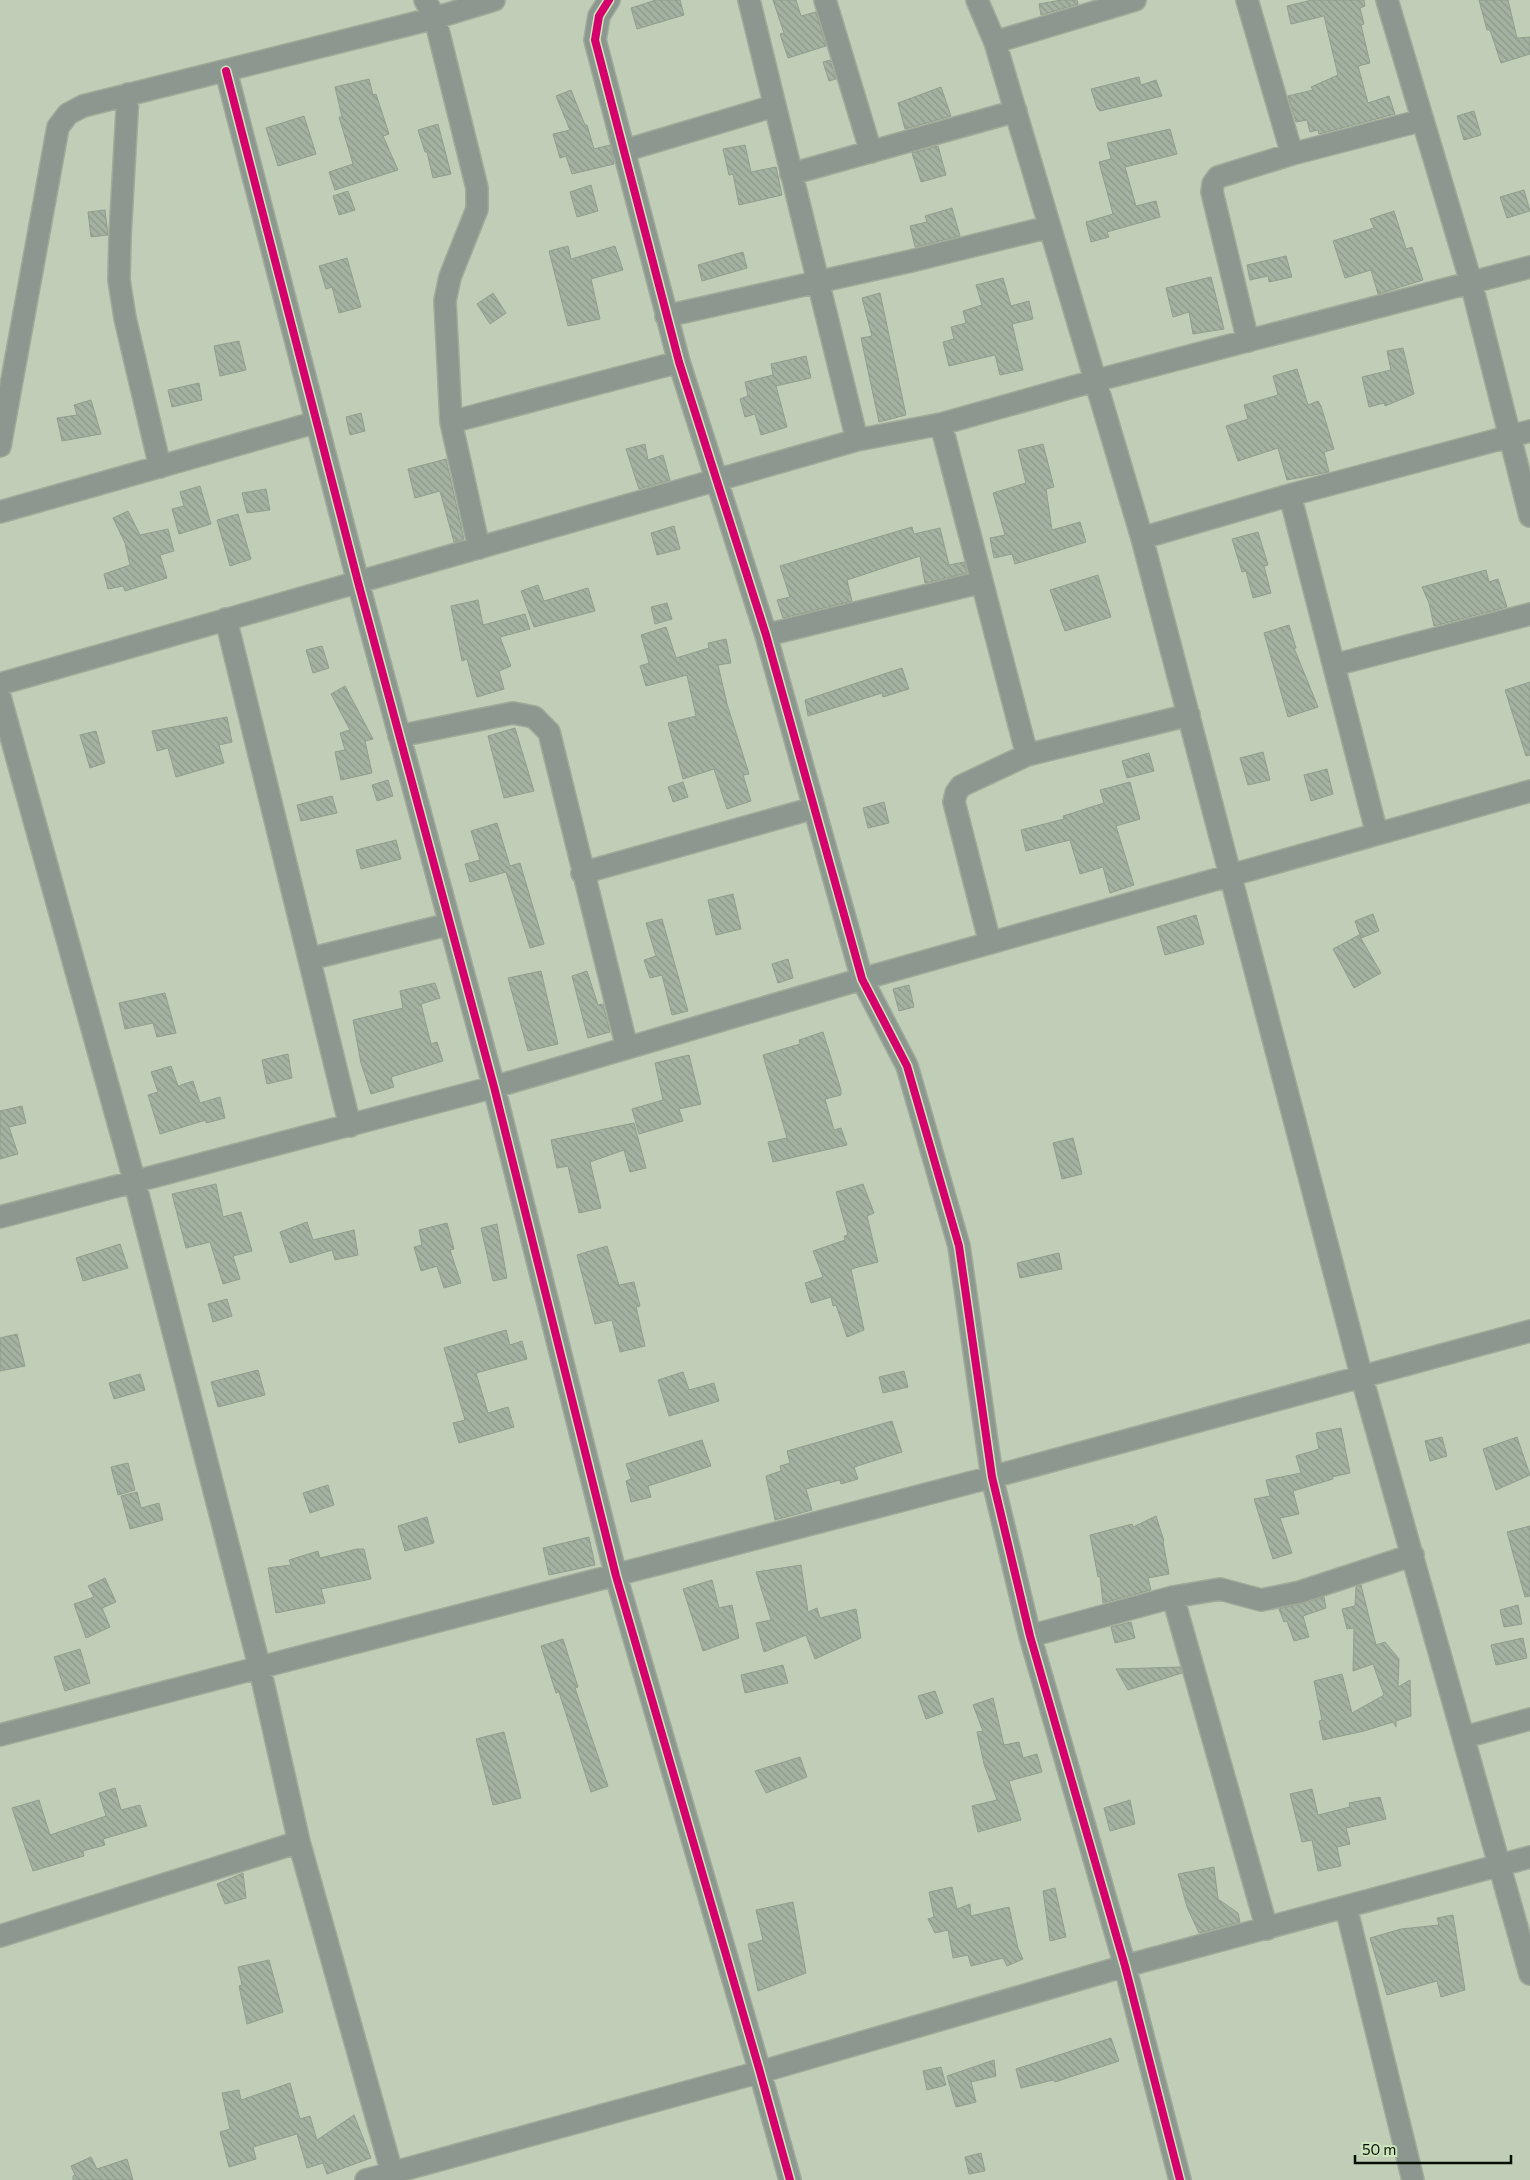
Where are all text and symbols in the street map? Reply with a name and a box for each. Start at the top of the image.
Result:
scale bar [1355,2132,1511,2164]
text: 50 m [1362,2140,1396,2158]

